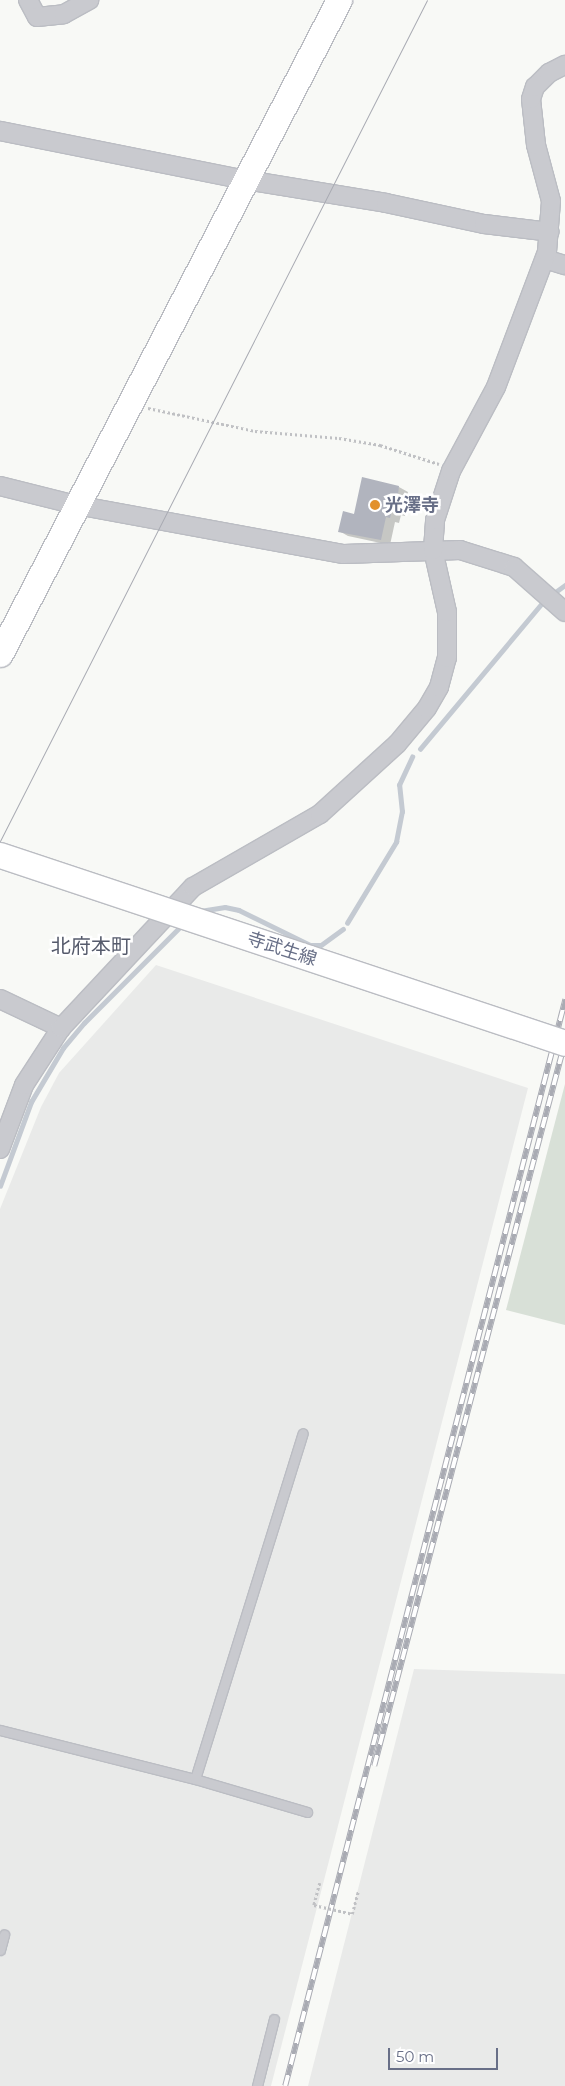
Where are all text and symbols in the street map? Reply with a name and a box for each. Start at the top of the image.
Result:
place label: 光澤寺 [385,494,439,516]
marker: 光澤寺 [369,499,381,511]
street label: 寺武生線 [244,928,320,970]
district label: 北府本町 [51,934,131,958]
scale bar [390,2038,500,2070]
text: 50 m [396,2047,434,2066]

